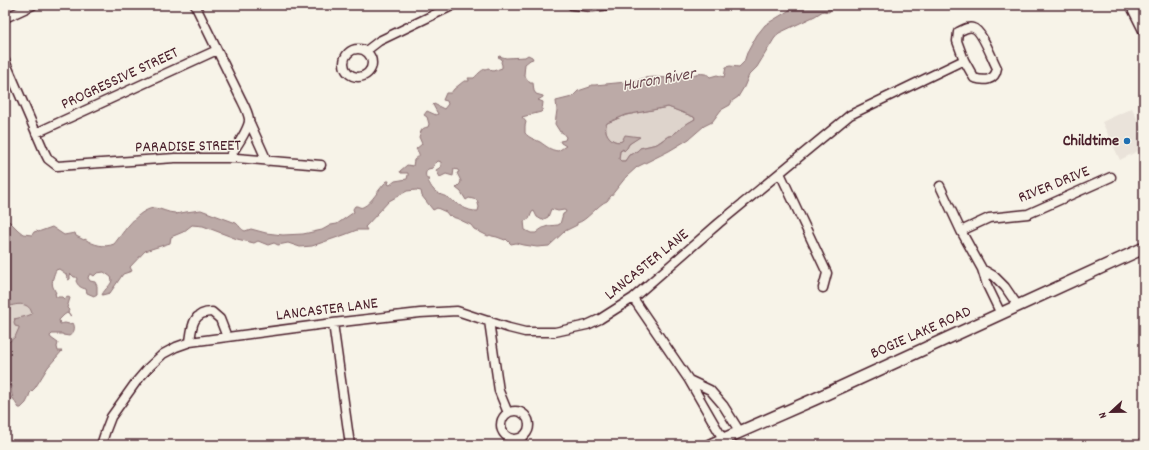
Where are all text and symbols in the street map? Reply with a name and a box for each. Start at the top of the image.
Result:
street label: PROGRESSIVE STREET [57,41,183,116]
water label: Huron River [621,62,699,99]
place label: Childtime [1063,130,1119,153]
street label: PARADISE STREET [135,135,242,159]
marker: Childtime [1122,136,1132,146]
street label: RIVER DRIVE [1015,160,1094,210]
street label: LANCASTER LANE [600,223,695,306]
street label: LANCASTER LANE [275,292,380,328]
street label: BOGIE LAKE ROAD [867,300,975,366]
north arrow [1091,392,1131,432]
text: N [1095,409,1112,421]

